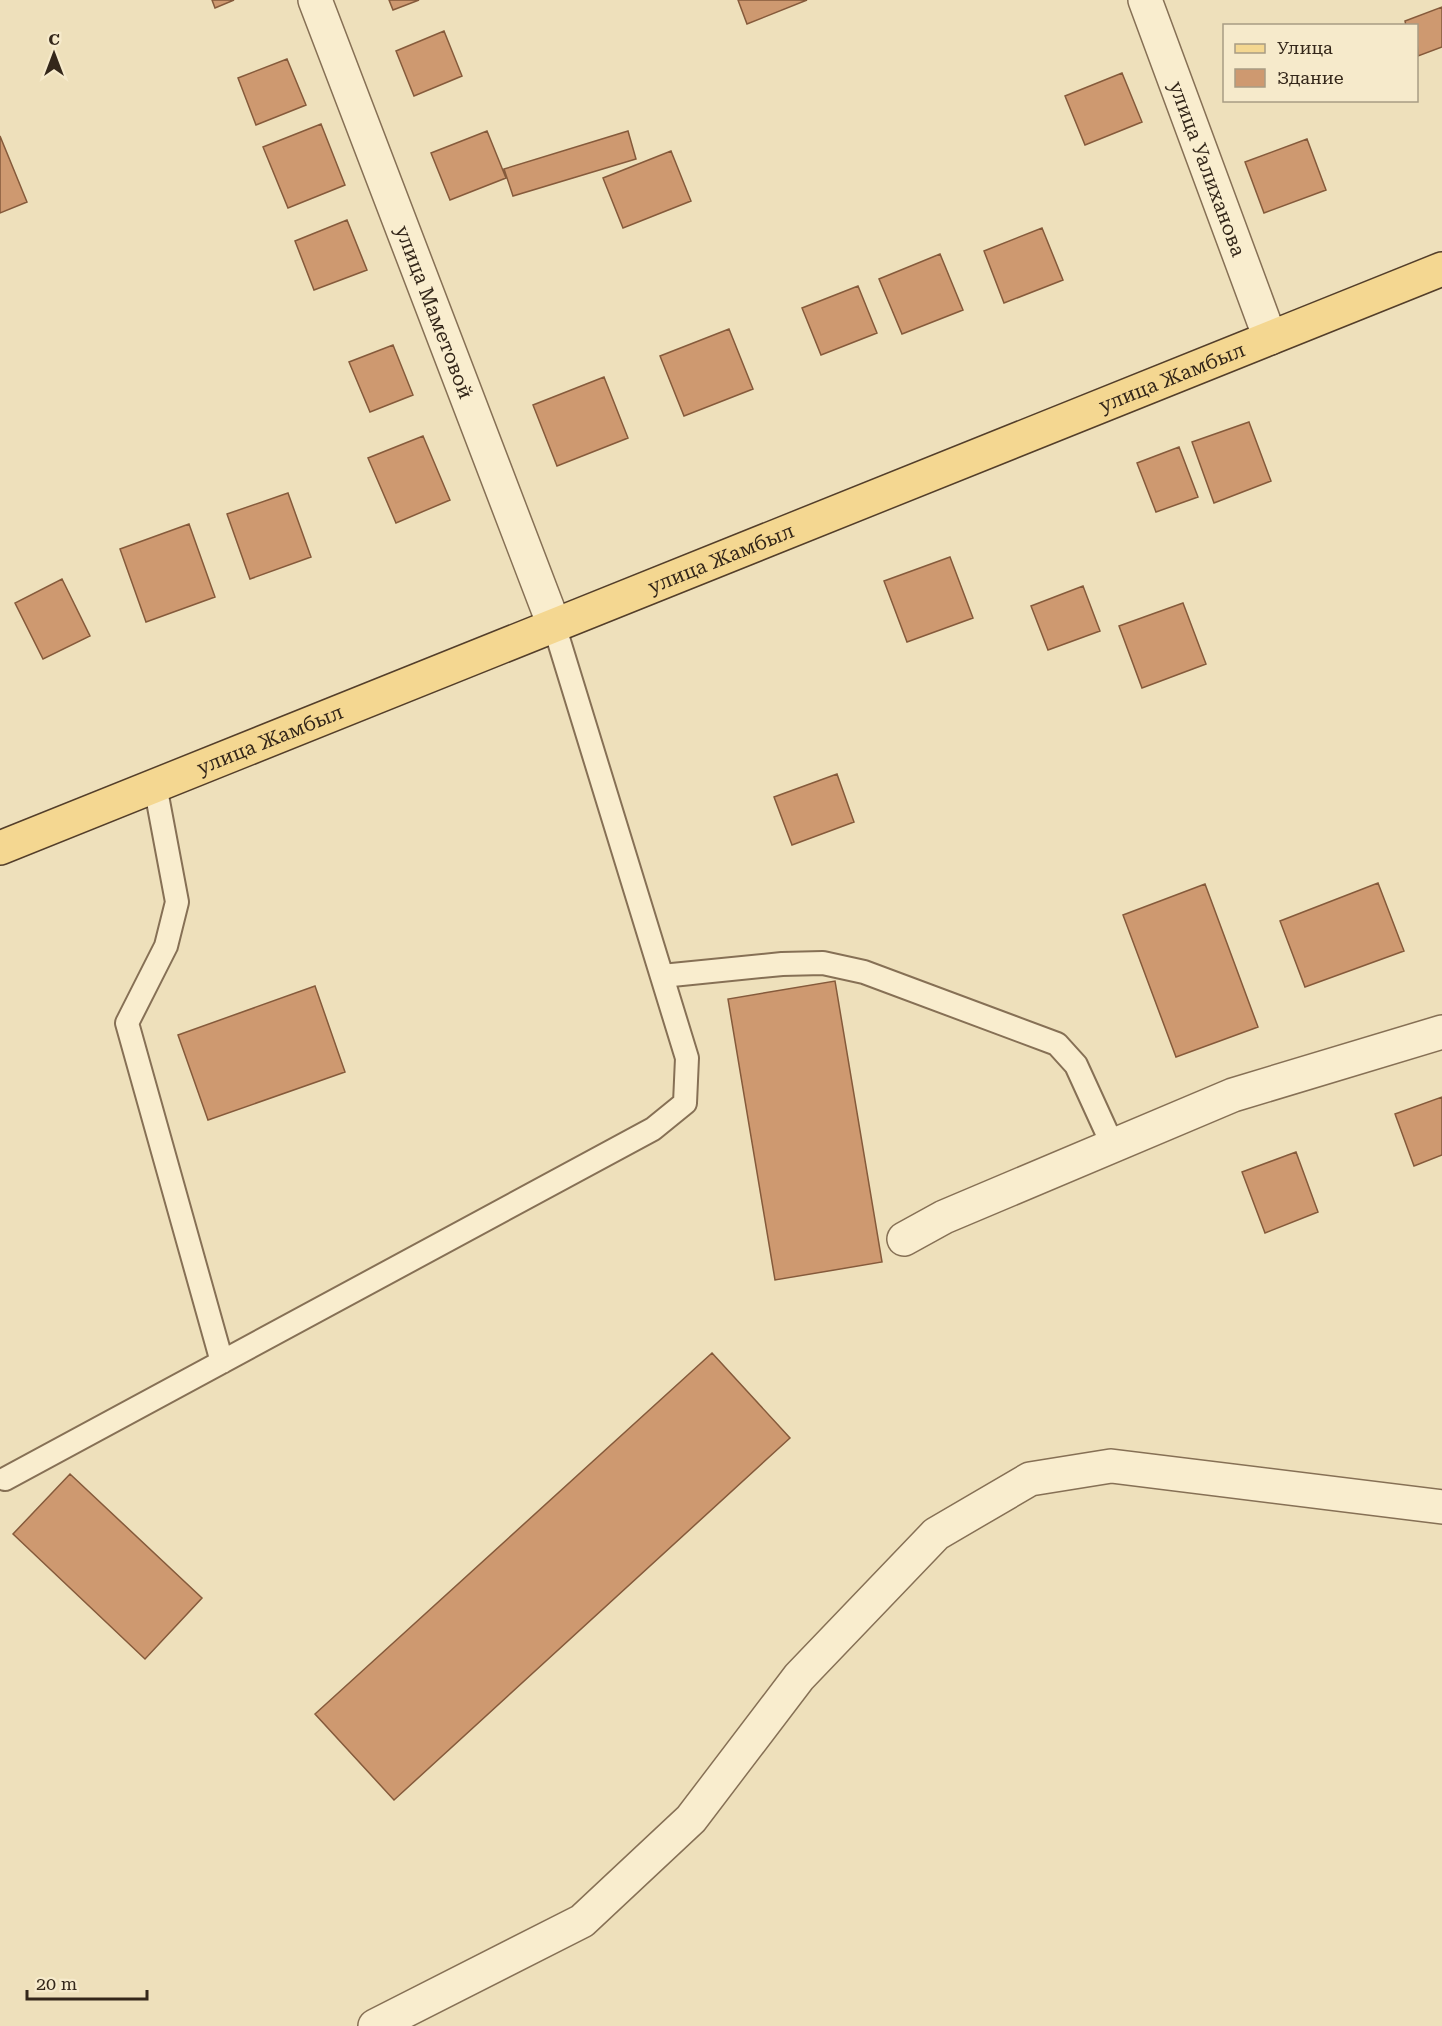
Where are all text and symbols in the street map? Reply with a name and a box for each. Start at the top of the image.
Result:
north arrow [24,24,84,84]
legend [1223,24,1418,102]
text: С [48,30,60,49]
text: Улица [1277,37,1333,58]
text: Здание [1277,67,1344,88]
street label: улица Уалиханова [1164,78,1251,260]
street label: улица Маметовой [390,222,478,402]
street label: улица Жамбыл [1096,337,1249,417]
street label: улица Жамбыл [645,518,798,599]
street label: улица Жамбыл [194,700,347,780]
scale bar [27,1963,147,2001]
text: 20 m [36,1973,77,1994]

